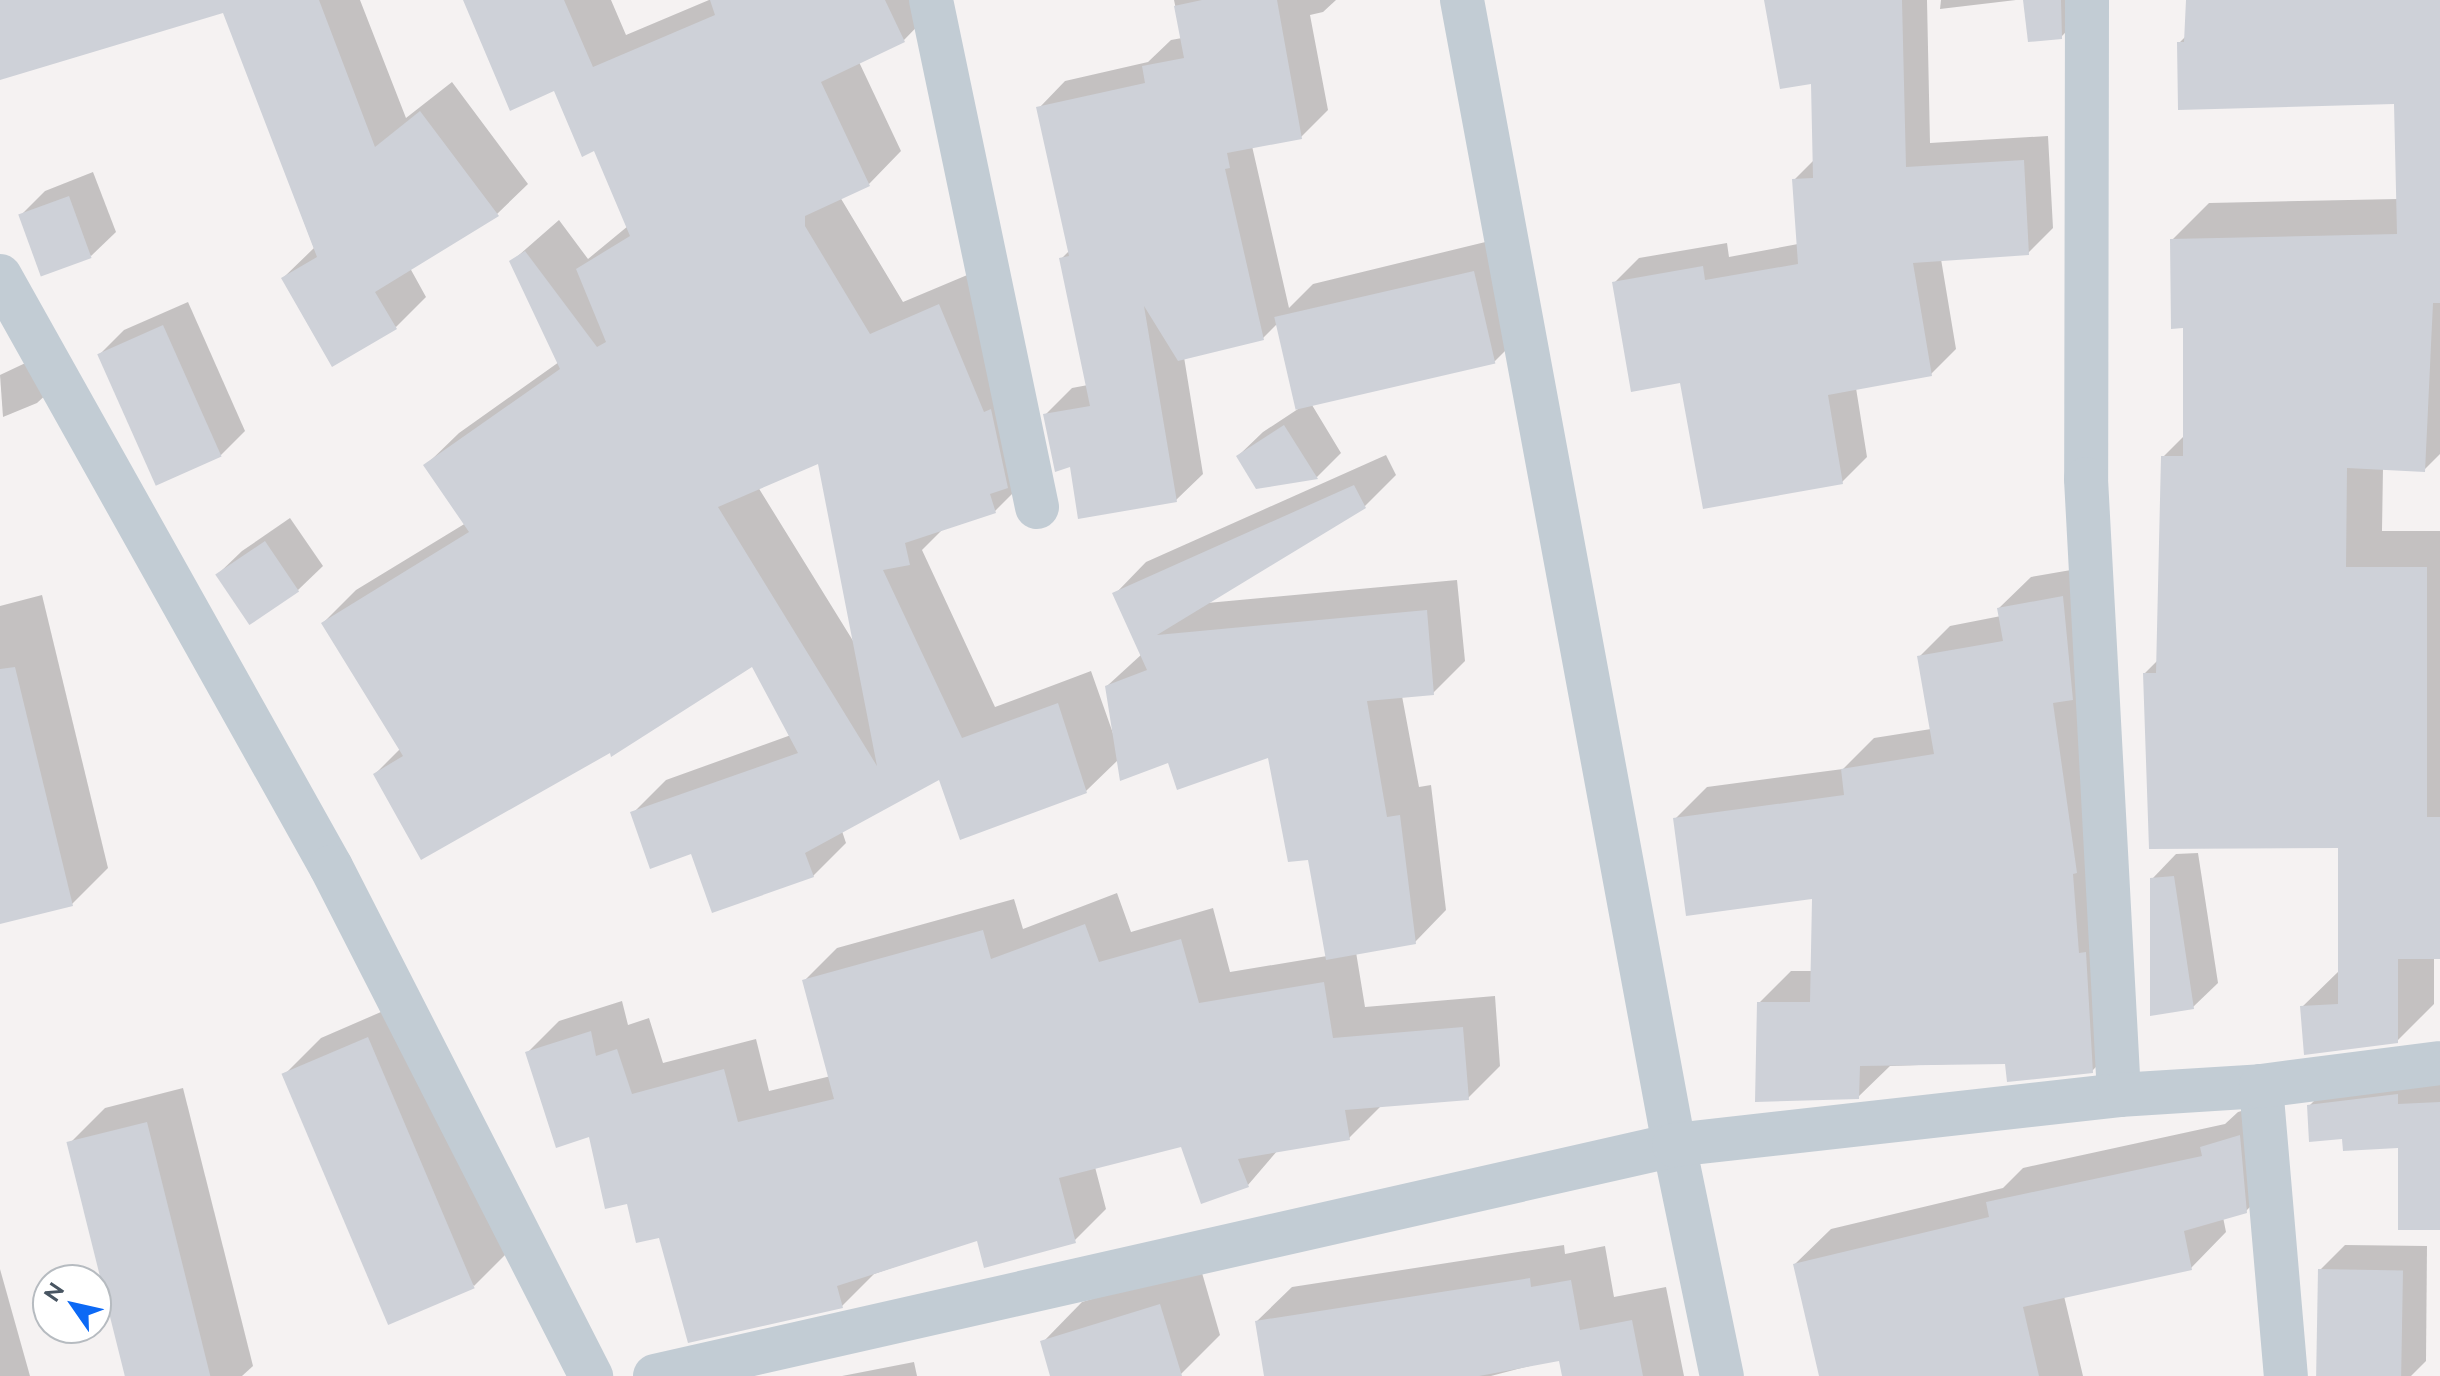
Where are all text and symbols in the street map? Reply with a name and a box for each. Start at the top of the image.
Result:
north arrow [32,1264,112,1344]
text: N [38,1277,69,1306]

